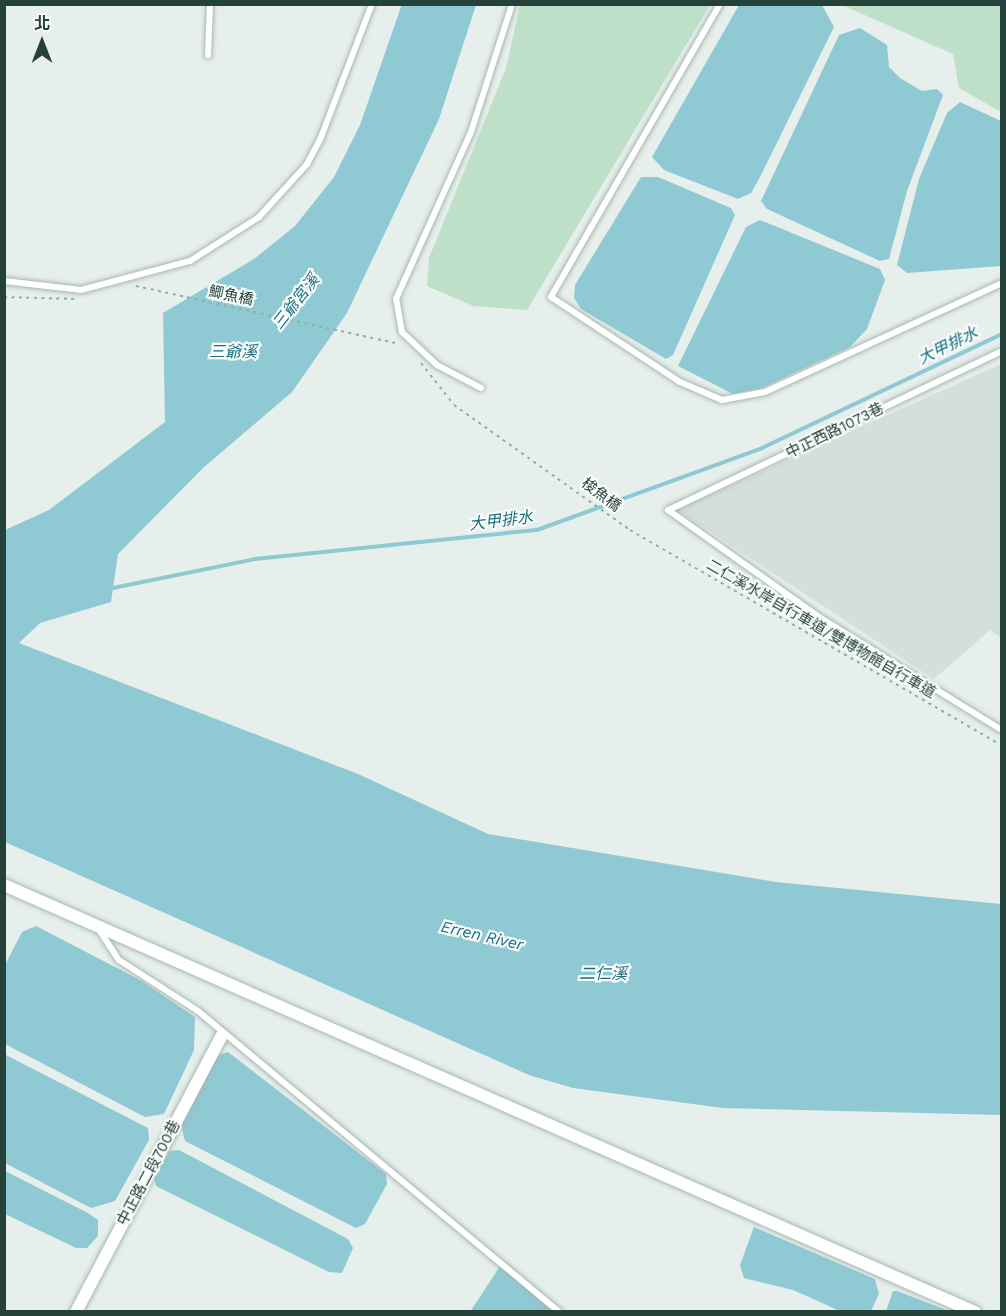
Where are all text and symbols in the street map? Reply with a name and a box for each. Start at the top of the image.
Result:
north arrow [12,12,72,72]
text: 北 [34,14,50,33]
water label: 三爺宮溪 [269,271,323,333]
street label: 鯽魚橋 [207,283,255,309]
water label: 大甲排水 [915,323,981,369]
water label: 三爺溪 [209,342,257,362]
street label: 中正西路1073巷 [783,399,887,463]
street label: 梭魚橋 [578,474,624,516]
water label: 大甲排水 [468,508,534,534]
street label: 二仁溪水岸自行車道/雙博物館自行車道 [703,556,939,702]
water label: Erren River [439,917,525,955]
water label: 二仁溪 [579,964,627,984]
street label: 中正路二段700巷 [114,1117,184,1229]

